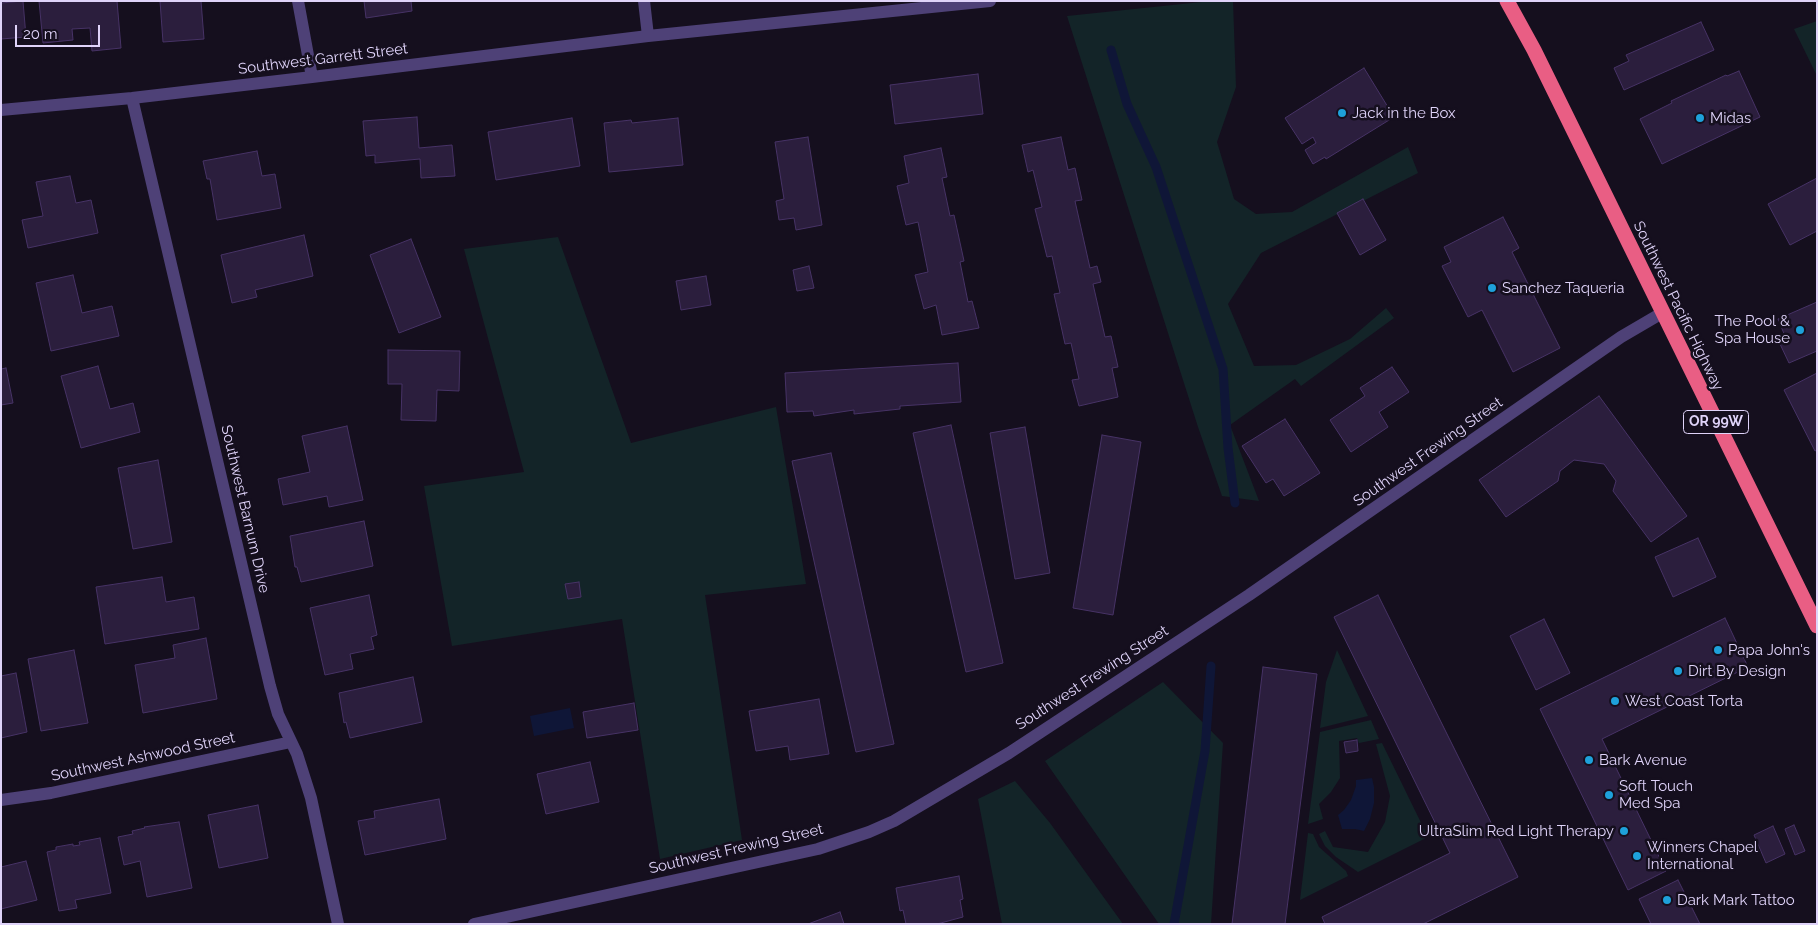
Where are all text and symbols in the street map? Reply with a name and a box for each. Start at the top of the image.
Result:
scale bar [18,15,102,47]
text: 20 m [23,25,58,43]
street label: Southwest Garrett Street [237,40,409,78]
place label: Jack in the Box [1352,104,1456,122]
marker: Jack in the Box [1336,107,1348,119]
place label: Midas [1710,109,1751,127]
marker: Midas [1694,112,1706,124]
street label: Southwest Pacific Highway [1629,218,1727,394]
place label: Sanchez Taqueria [1502,279,1624,297]
marker: Sanchez Taqueria [1486,282,1498,294]
place label: The Pool & Spa House [1715,312,1790,347]
marker: The Pool & Spa House [1794,324,1806,336]
street label: Southwest Frewing Street [1350,394,1506,510]
road number: OR 99W [1684,411,1748,434]
street label: Southwest Barnum Drive [217,423,273,595]
street label: Southwest Frewing Street [1012,622,1172,734]
place label: Papa John's [1728,641,1810,659]
marker: Papa John's [1712,644,1724,656]
place label: Dirt By Design [1688,662,1786,680]
marker: Dirt By Design [1672,665,1684,677]
place label: West Coast Torta [1625,692,1743,710]
marker: West Coast Torta [1609,695,1621,707]
street label: Southwest Ashwood Street [49,729,237,785]
place label: Bark Avenue [1599,751,1687,769]
marker: Bark Avenue [1583,754,1595,766]
place label: Soft Touch Med Spa [1619,777,1693,812]
marker: Soft Touch Med Spa [1603,789,1615,801]
street label: Southwest Frewing Street [647,820,825,878]
place label: UltraSlim Red Light Therapy [1419,822,1614,840]
marker: UltraSlim Red Light Therapy [1618,825,1630,837]
place label: Winners Chapel International [1647,838,1758,873]
marker: Winners Chapel International [1631,850,1643,862]
place label: Dark Mark Tattoo [1677,891,1795,909]
marker: Dark Mark Tattoo [1661,894,1673,906]

